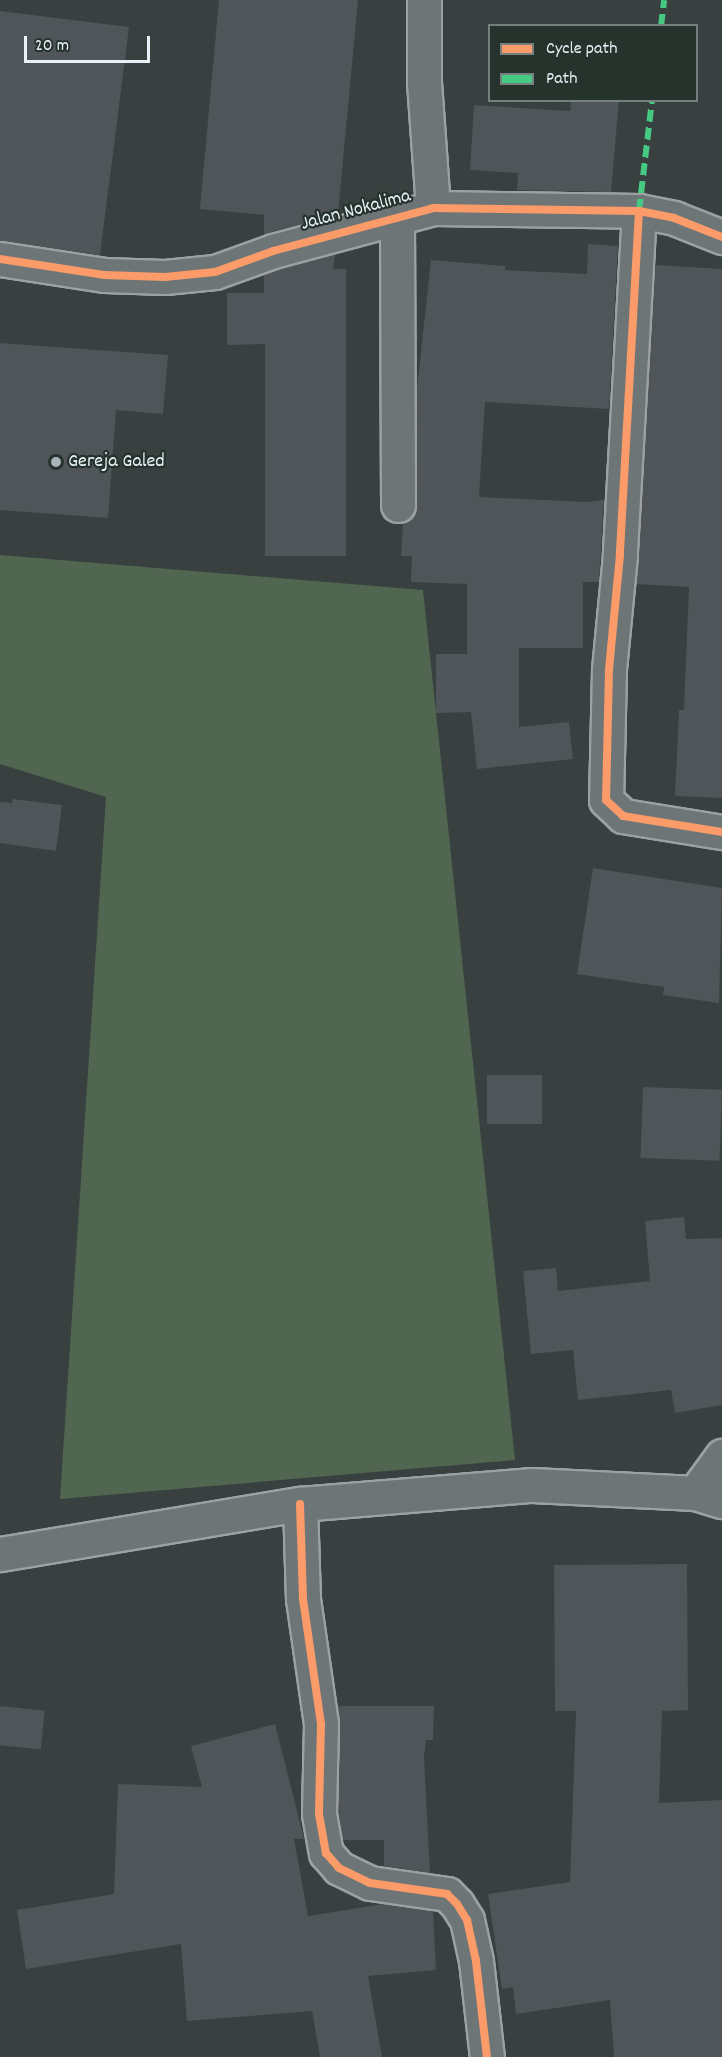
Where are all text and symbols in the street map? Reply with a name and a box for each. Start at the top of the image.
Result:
scale bar [27,24,153,62]
legend [488,24,698,102]
text: 20 m [35,34,69,59]
text: Cycle path [546,37,617,62]
text: Path [546,67,578,92]
street label: Jalan Nokalima [299,185,413,237]
place label: Gereja Galed [68,450,165,474]
marker: Gereja Galed [49,455,63,469]

